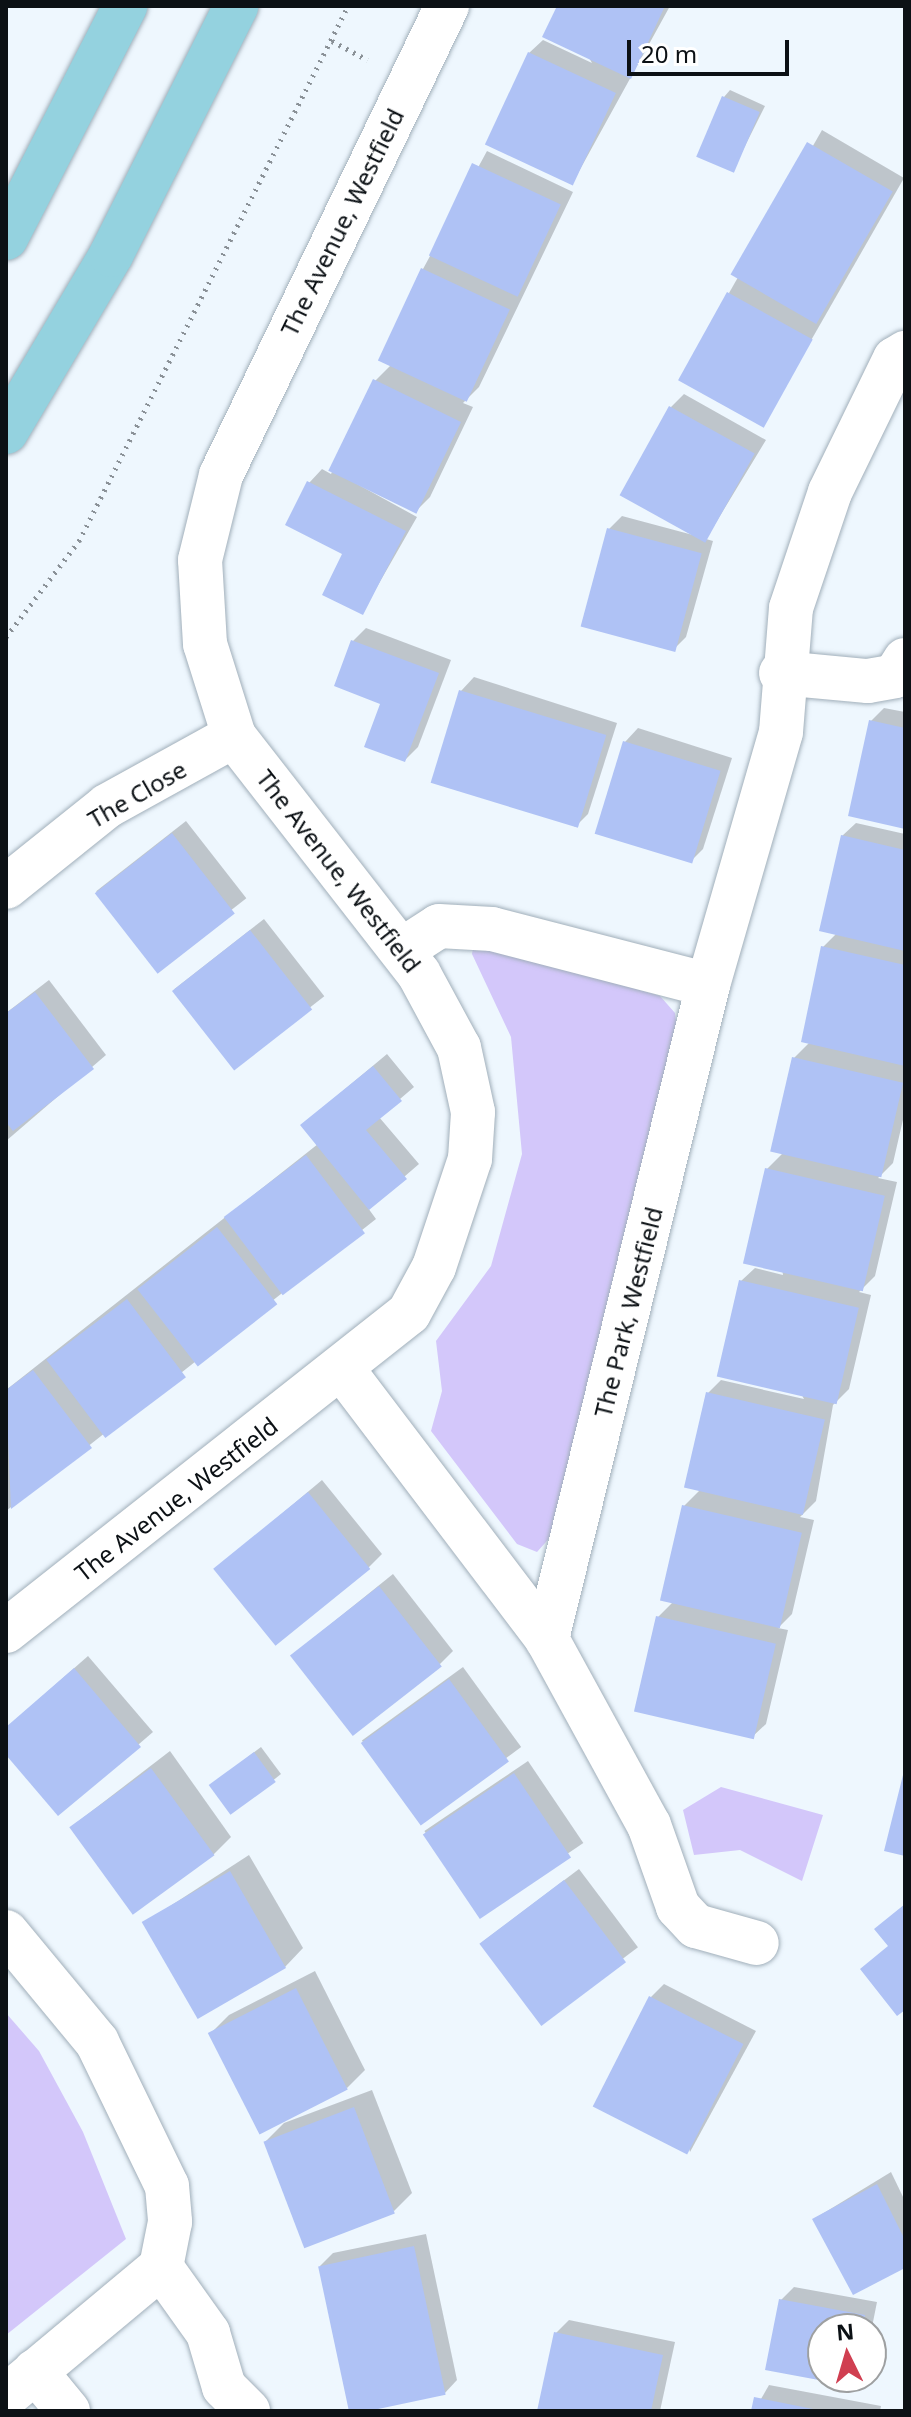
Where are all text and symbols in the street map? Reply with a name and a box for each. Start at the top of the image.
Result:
scale bar [631,24,793,74]
text: 20 m [641,37,697,70]
street label: The Avenue, Westfield [274,104,410,340]
street label: The Close [83,754,191,834]
street label: The Avenue, Westfield [251,764,427,978]
street label: The Park, Westfield [588,1204,668,1420]
street label: The Avenue, Westfield [69,1411,283,1587]
north arrow [807,2313,887,2393]
text: N [835,2315,855,2347]

